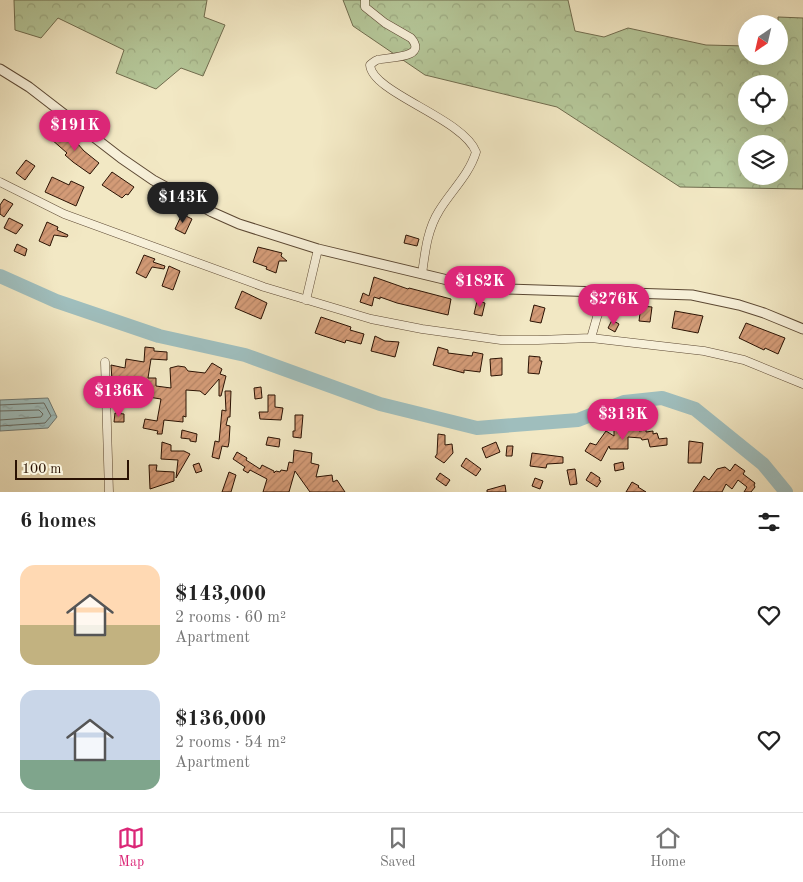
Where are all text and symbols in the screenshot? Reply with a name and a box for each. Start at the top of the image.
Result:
north arrow [738,15,788,65]
map controls [738,15,788,185]
button: locate [738,75,788,125]
pin: $191K [40,110,110,152]
text: $191K [50,118,100,134]
button: layers [738,135,788,185]
pin: $143K [148,182,218,224]
text: $143K [158,190,208,206]
pin: $182K [445,266,515,308]
text: $182K [455,274,505,290]
pin: $276K [579,284,649,326]
text: $276K [589,292,639,308]
pin: $136K [84,376,154,418]
text: $136K [94,384,144,400]
pin: $313K [588,398,658,441]
text: $313K [598,407,648,423]
scale bar [15,457,129,480]
text: 100 m [22,462,61,476]
icon: filters [755,508,783,536]
text: 6 homes [20,511,96,532]
text: $143,000 [175,584,266,605]
icon: home [60,585,120,645]
icon: heart [755,601,783,629]
text: 2 rooms · 60 m² [175,610,286,626]
text: Apartment [175,630,250,646]
text: $136,000 [175,709,266,730]
icon: home [60,710,120,770]
icon: heart [755,726,783,754]
text: 2 rooms · 54 m² [175,735,286,751]
text: Apartment [175,755,250,771]
tab: Map [117,824,145,871]
tab: Saved [380,824,416,871]
tab: Home [650,824,686,871]

